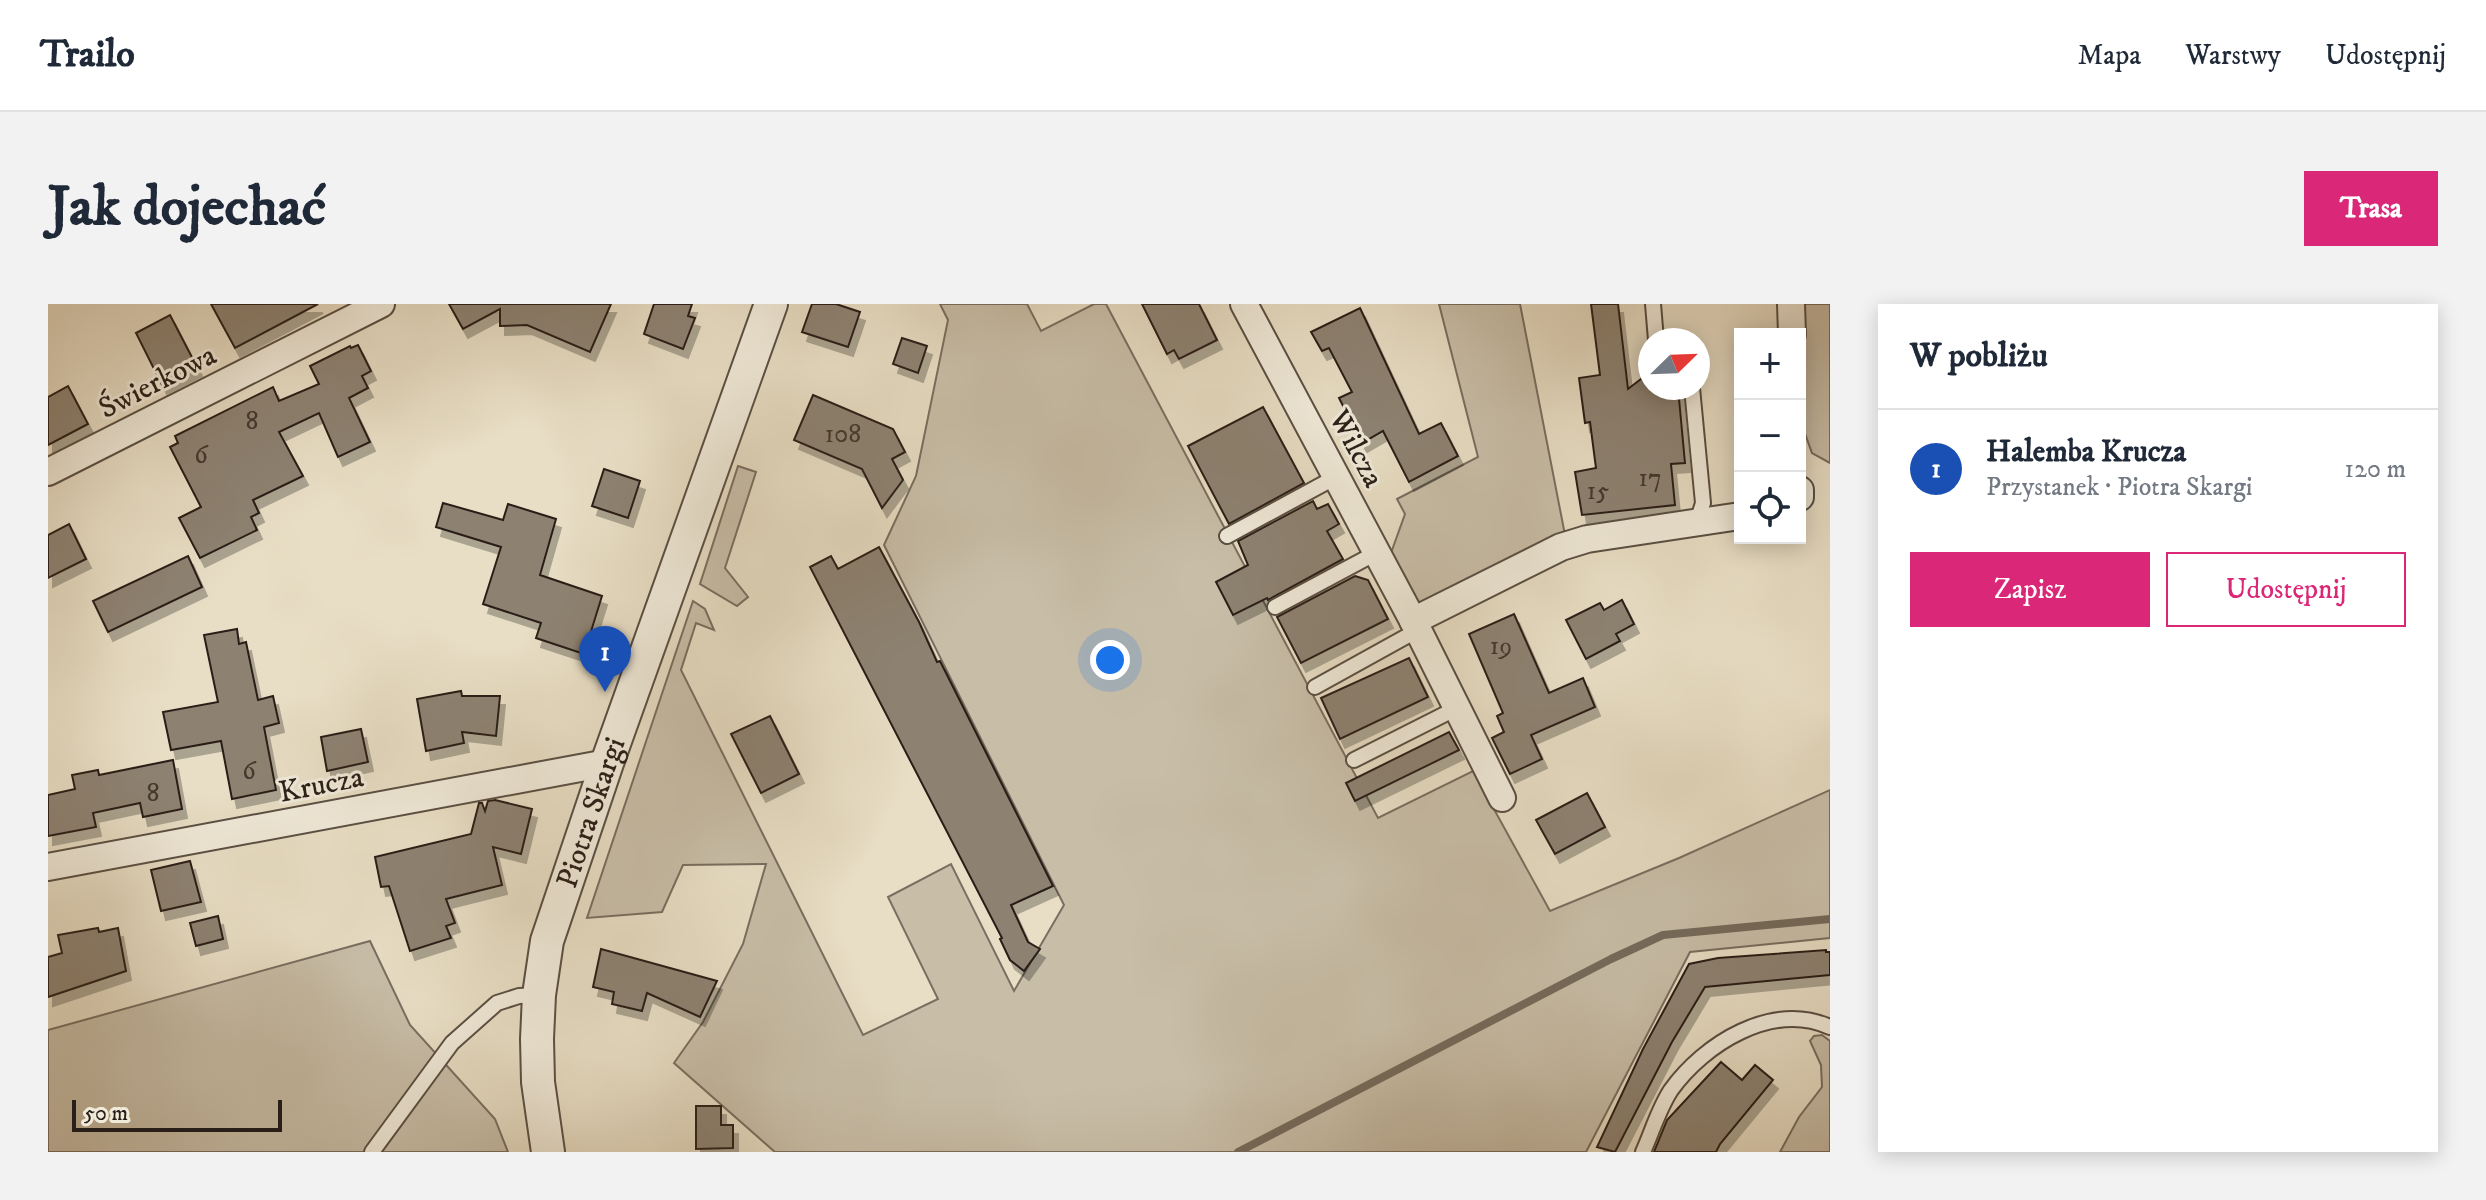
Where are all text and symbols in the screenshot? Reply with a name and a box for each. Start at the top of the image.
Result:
text: Trailo [40,31,135,79]
text: Mapa [2078,38,2141,73]
text: Warstwy [2185,38,2281,73]
text: Udostępnij [2325,38,2446,73]
button: Trasa [2304,171,2438,246]
text: Jak dojechać [48,173,326,243]
north arrow [1638,328,1710,400]
map controls [1734,328,1806,544]
button: + [1734,328,1806,400]
street label: Świerkowa [92,335,223,428]
text: W pobliżu [1910,335,2048,377]
button: − [1734,400,1806,472]
street label: Wilcza [1319,403,1392,494]
house number: 8 [245,405,259,438]
house number: 108 [825,418,861,451]
text: Halemba Krucza [1986,434,2186,471]
house number: 6 [194,439,209,472]
text: 1 [1931,453,1941,486]
text: 120 m [2345,453,2406,486]
house number: 17 [1638,462,1662,495]
text: Przystanek · Piotra Skargi [1986,471,2253,504]
button: locate [1734,472,1806,544]
house number: 15 [1587,475,1609,508]
button: Zapisz [1910,552,2150,627]
button: Udostępnij [2166,552,2406,627]
pin: 1 [579,626,631,692]
house number: 19 [1490,630,1512,663]
your location [1090,640,1130,680]
street label: Piotra Skargi [549,733,635,893]
house number: 6 [242,755,257,788]
street label: Krucza [276,759,367,812]
house number: 8 [146,777,160,810]
scale bar [72,1096,282,1132]
text: 50 m [84,1100,128,1127]

